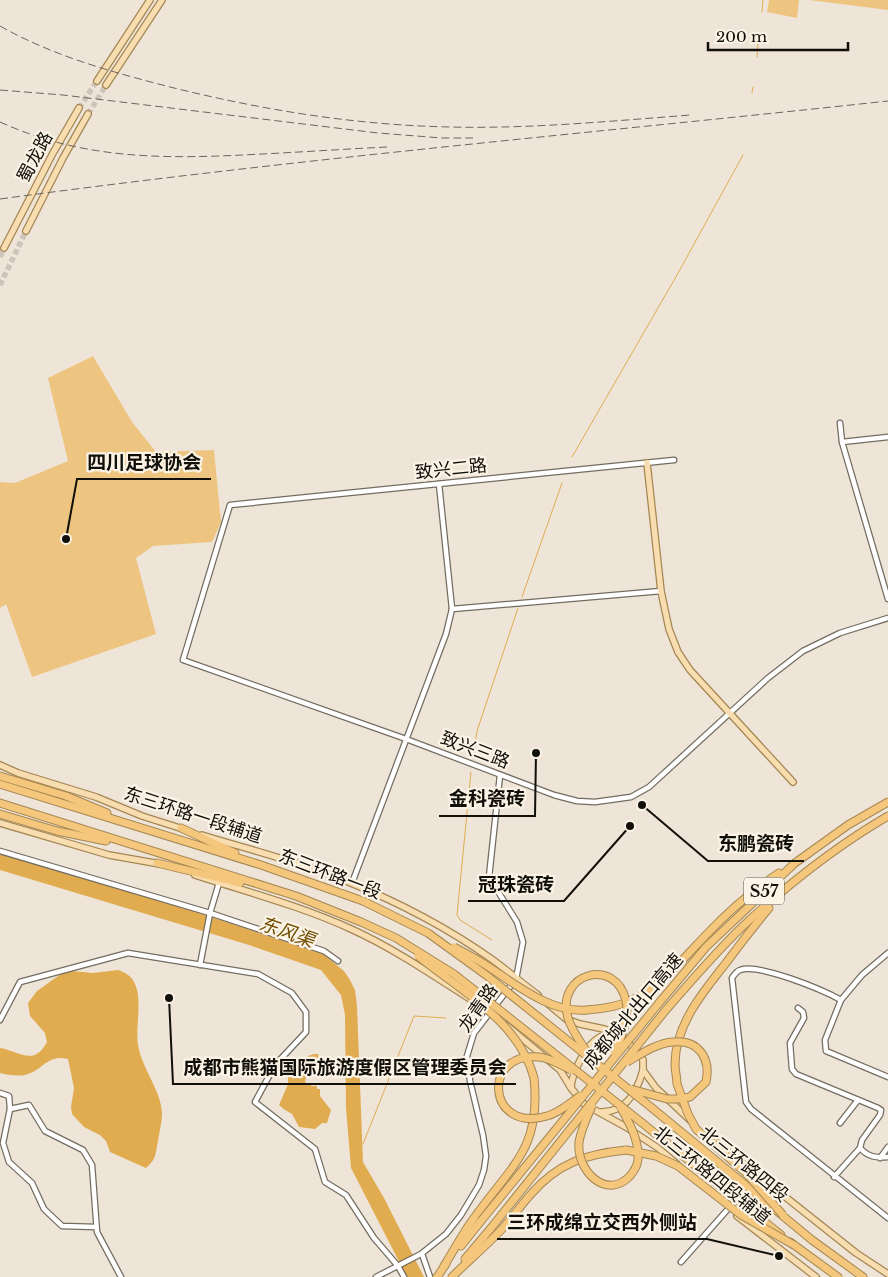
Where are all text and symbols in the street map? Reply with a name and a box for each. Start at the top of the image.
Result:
scale bar [708,20,848,52]
text: 200 m [716,27,767,46]
street label: 蜀龙路 [13,128,57,186]
callout: 四川足球协会 [77,445,211,479]
text: 四川足球协会 [87,451,201,474]
street label: 致兴二路 [414,454,488,484]
street label: 致兴三路 [437,727,513,773]
street label: 东三环路一段辅道 [121,782,265,848]
callout: 金科瓷砖 [439,782,535,816]
text: 金科瓷砖 [449,787,525,810]
callout: 东鹏瓷砖 [708,827,804,861]
text: 东鹏瓷砖 [718,832,794,855]
street label: 东三环路一段 [276,844,384,904]
callout: 冠珠瓷砖 [468,867,564,901]
text: 冠珠瓷砖 [478,873,554,896]
road number: S57 [744,878,784,904]
water label: 东风渠 [256,912,321,953]
street label: 成都城北出口高速 [578,949,688,1073]
street label: 龙青路 [454,980,502,1036]
callout: 成都市熊猫国际旅游度假区管理委员会 [173,1050,516,1084]
text: 成都市熊猫国际旅游度假区管理委员会 [183,1056,507,1079]
street label: 北三环路四段辅道 [649,1121,775,1229]
street label: 北三环路四段 [695,1121,793,1207]
callout: 三环成绵立交西外侧站 [497,1205,707,1239]
text: 三环成绵立交西外侧站 [507,1211,697,1234]

